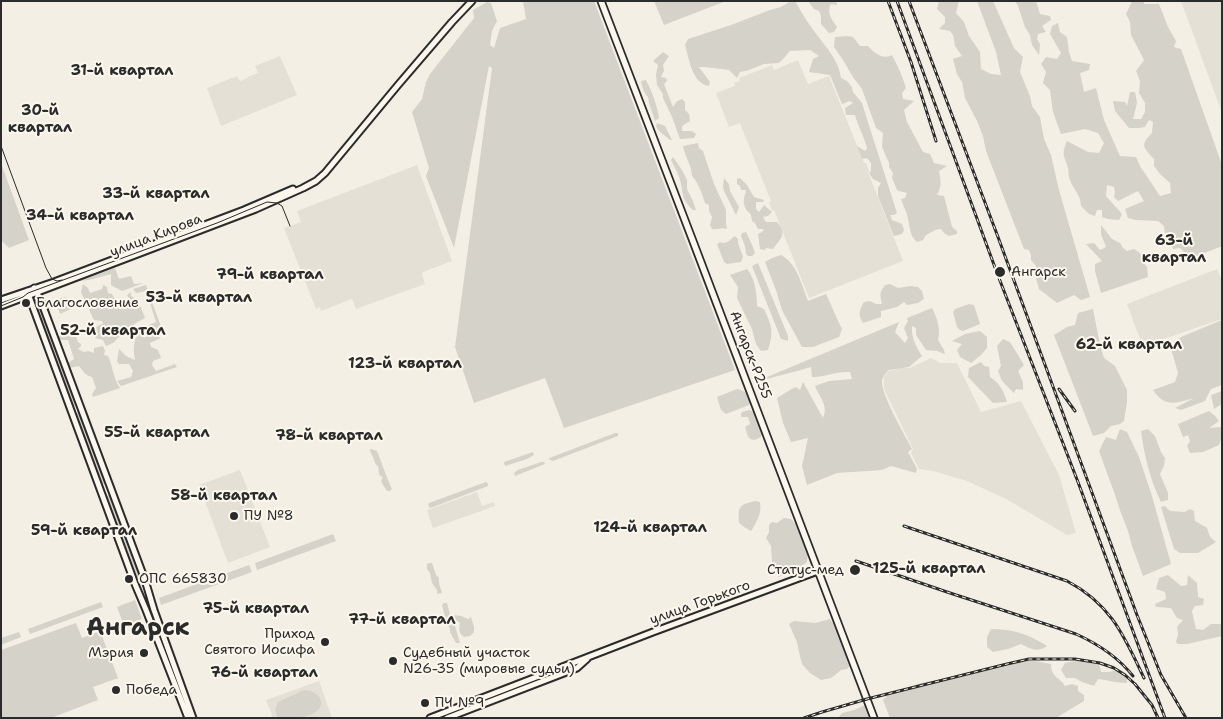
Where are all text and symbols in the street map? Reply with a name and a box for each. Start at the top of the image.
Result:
district label: 31-й квартал [71,62,173,80]
district label: 30-й квартал [8,102,72,137]
district label: 33-й квартал [102,185,210,203]
district label: 34-й квартал [26,207,134,225]
street label: улица Кирова [108,211,204,261]
district label: 63-й квартал [1142,232,1206,267]
place label: Ангарск [1011,264,1066,280]
marker: Ангарск [993,265,1007,279]
district label: 79-й квартал [216,266,324,284]
district label: 53-й квартал [146,289,252,307]
place label: Благословение [36,295,139,311]
marker: Благословение [20,297,32,309]
street label: Ангарск-Р255 [726,309,774,401]
district label: 52-й квартал [60,322,166,340]
district label: 62-й квартал [1076,336,1182,354]
district label: 123-й квартал [348,355,462,373]
district label: 55-й квартал [104,424,210,442]
district label: 78-й квартал [275,427,383,445]
district label: 58-й квартал [171,487,277,505]
place label: ПУ №8 [244,508,294,524]
marker: ПУ №8 [228,510,240,522]
district label: 124-й квартал [593,519,707,537]
district label: 59-й квартал [31,522,137,540]
district label: 125-й квартал [873,560,985,578]
place label: Статус-мед [767,562,844,578]
marker: Статус-мед [848,563,862,577]
place label: ОПС 665830 [139,571,227,587]
marker: ОПС 665830 [123,573,135,585]
street label: улица Горького [648,577,752,629]
district label: 75-й квартал [203,600,309,618]
district label: 77-й квартал [348,611,456,629]
district label: Ангарск [86,615,190,643]
place label: Приход Святого Иосифа [204,626,315,658]
marker: Приход Святого Иосифа [319,636,331,648]
place label: Мэрия [88,645,134,661]
place label: Судебный участок N26-35 (мировые судьи) [403,645,575,678]
marker: Мэрия [138,647,150,659]
marker: Судебный участок N26-35 (мировые судьи) [387,655,399,667]
district label: 76-й квартал [210,664,318,682]
place label: Победа [126,682,177,698]
marker: Победа [110,684,122,696]
place label: ПЧ №9 [435,695,484,711]
marker: ПЧ №9 [419,697,431,709]

